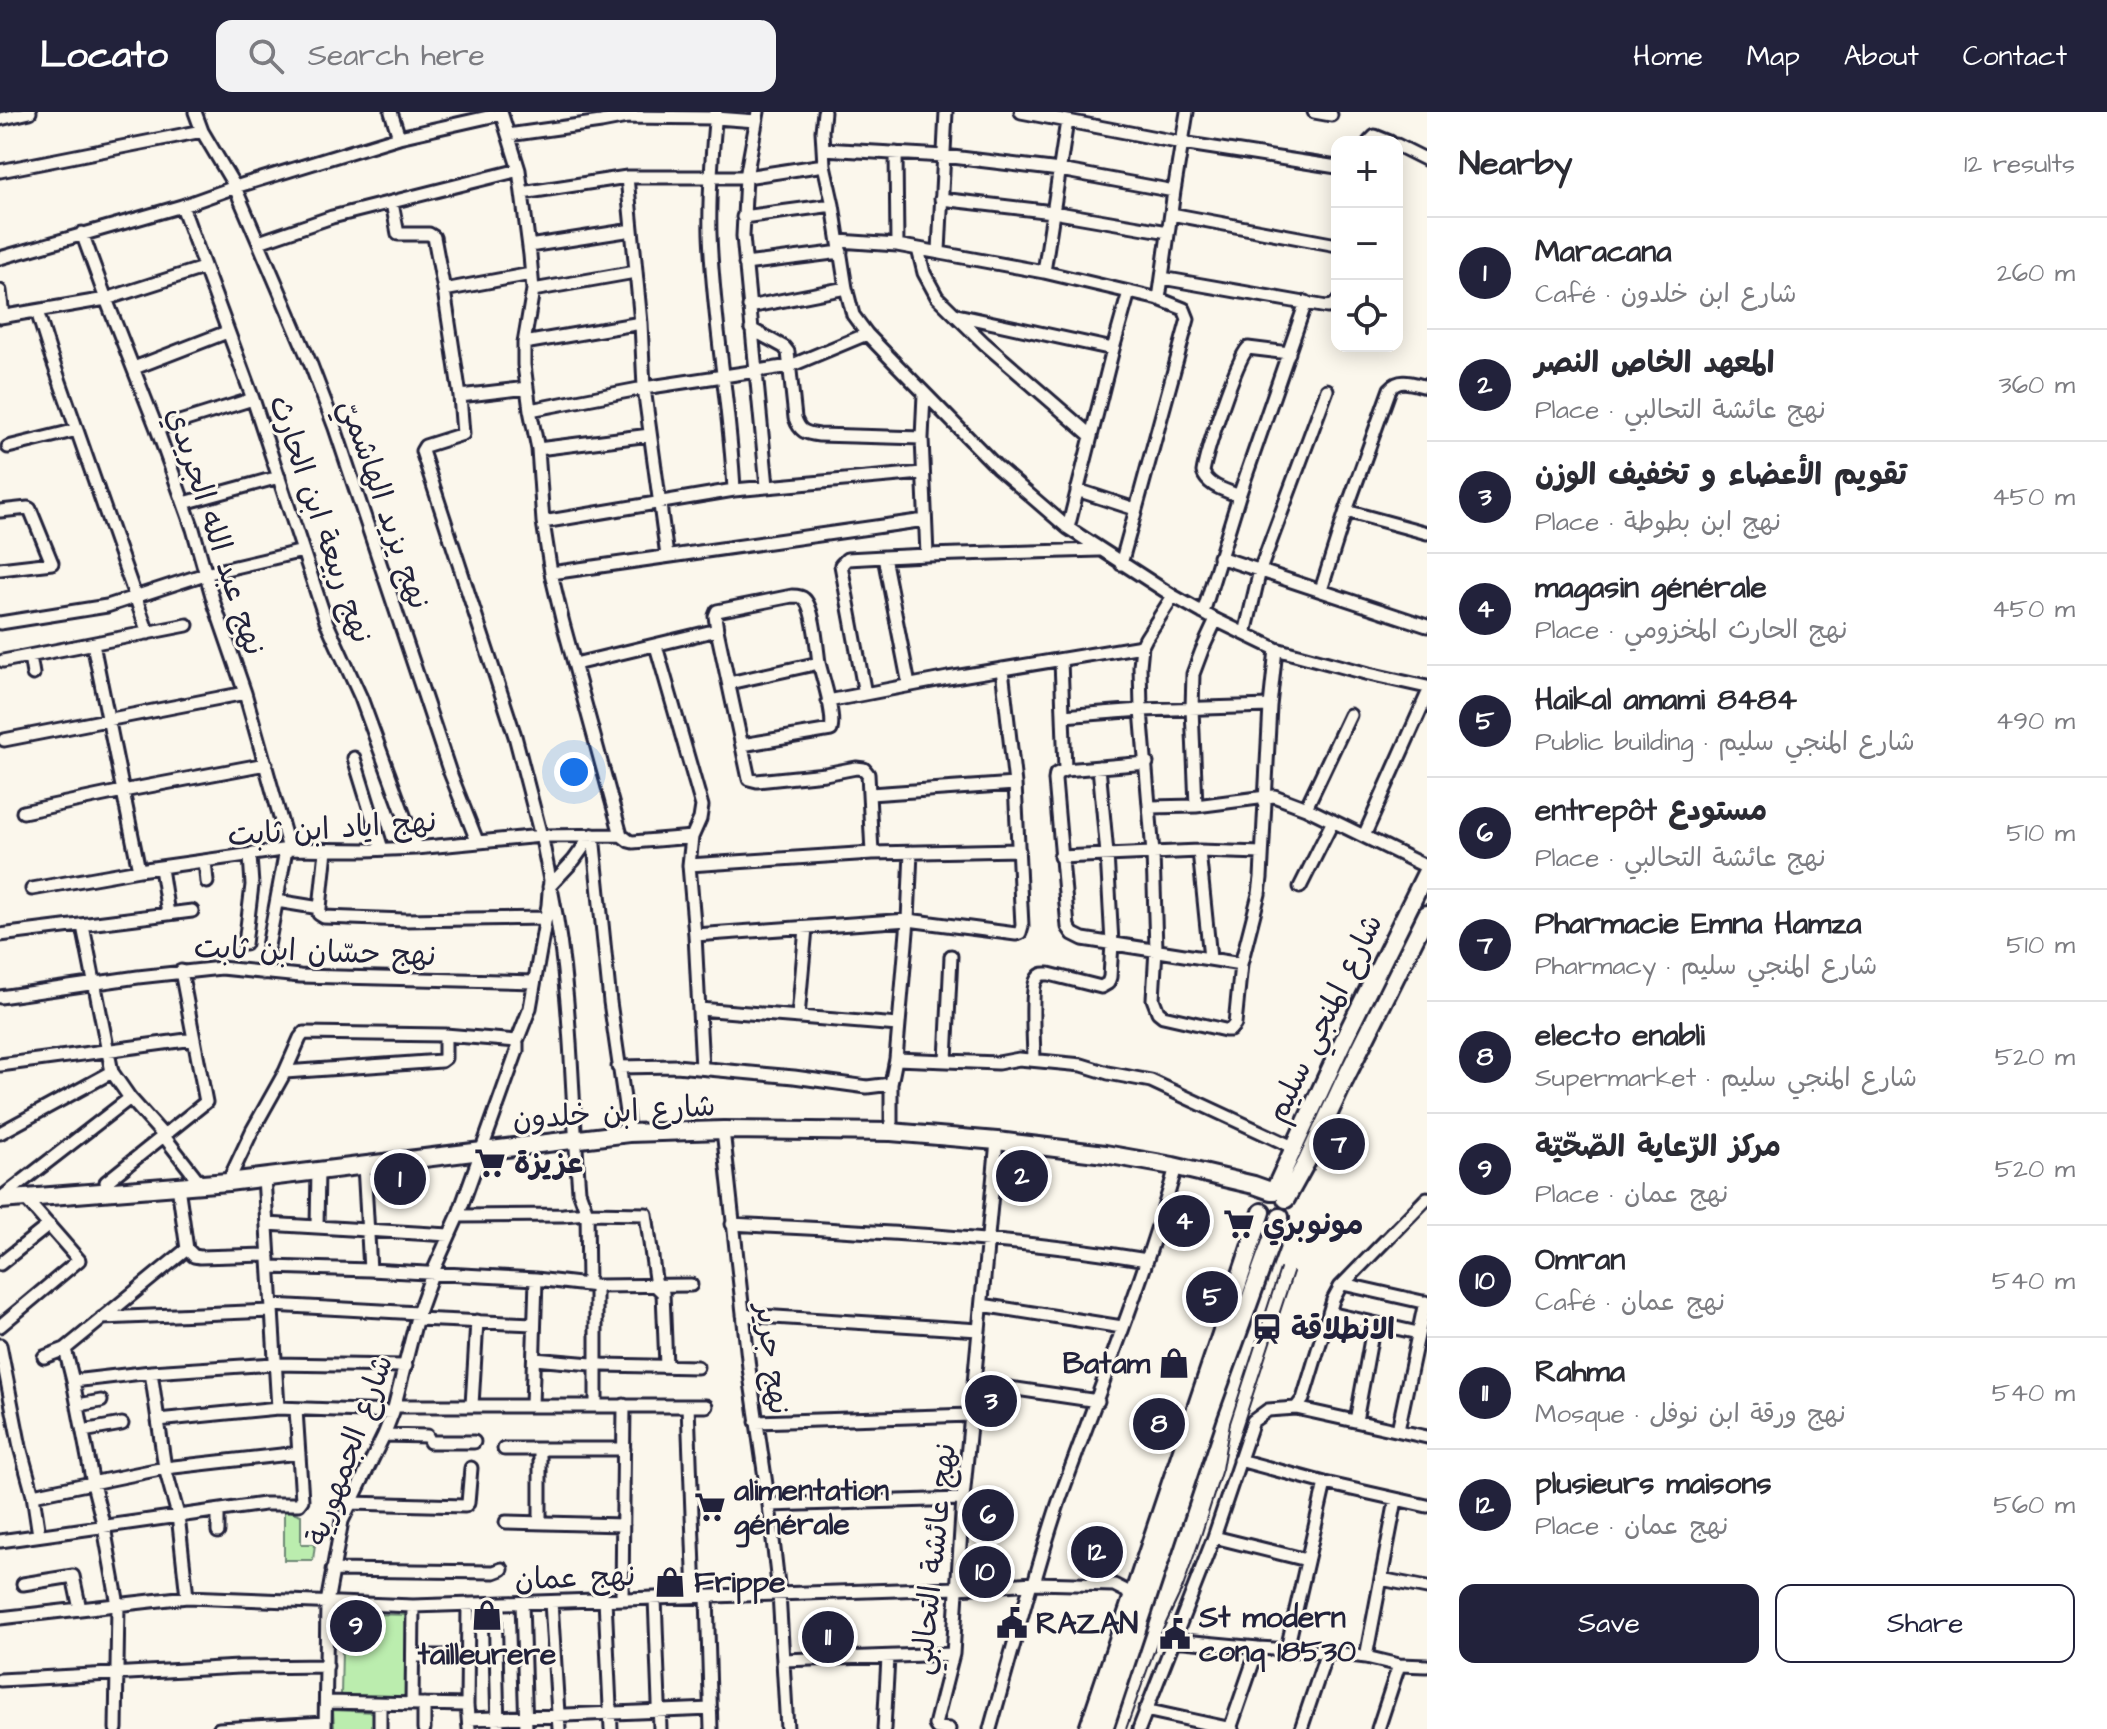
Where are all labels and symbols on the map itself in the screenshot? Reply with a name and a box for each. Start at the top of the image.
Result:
street label: نهج ربيعة ابن الحارث [258,390,382,649]
street label: نهج يزيد الهاشميّ [325,394,440,616]
street label: نهج عبد الله الجريدي [155,402,275,661]
your location [554,752,594,792]
street label: نهج اياد ابن ثابت [226,801,438,857]
street label: شارع المنجي سليم [1256,907,1397,1131]
street label: نهج حسّان ابن ثابت [193,927,437,977]
street label: شارع ابن خلدون [511,1085,717,1141]
pin: 7 [1313,1114,1365,1174]
place label: عزيزة [514,1143,583,1185]
supermarket icon: عزيزة [473,1146,507,1180]
pin: 2 [996,1146,1048,1206]
pin: 1 [374,1149,426,1209]
pin: 4 [1158,1191,1210,1251]
place label: مونوبري [1263,1204,1364,1246]
supermarket icon: مونوبري [1222,1207,1256,1241]
pin: 5 [1186,1267,1238,1327]
street label: نهج جرير [744,1298,800,1417]
place label: الانطلاقة [1291,1309,1395,1351]
station icon: الانطلاقة [1250,1312,1284,1346]
place label: Batam [1063,1343,1151,1385]
shop icon: Batam [1157,1346,1191,1380]
street label: شارع الجمهورية [296,1349,404,1552]
pin: 3 [965,1371,1017,1431]
pin: 8 [1133,1394,1185,1454]
street label: نهج عائشة التحالبي [901,1441,971,1678]
place label: alimentation générale [734,1470,889,1548]
pin: 6 [962,1485,1014,1545]
supermarket icon: alimentation générale [693,1490,727,1524]
pin: 12 [1071,1522,1123,1582]
pin: 10 [959,1542,1011,1602]
street label: نهج عمان [514,1555,636,1601]
place label: Frippe [694,1562,786,1605]
shop icon: Frippe [653,1565,687,1599]
pin: 9 [330,1596,382,1656]
place label: St modern conq 18530 [1198,1597,1356,1673]
shop icon: tailleurere [470,1598,504,1632]
place label: RAZAN [1036,1603,1138,1645]
public building icon: RAZAN [995,1606,1029,1640]
pin: 11 [802,1607,854,1667]
public building icon: St modern conq 18530 [1158,1617,1192,1651]
place label: tailleurere [417,1634,556,1676]

